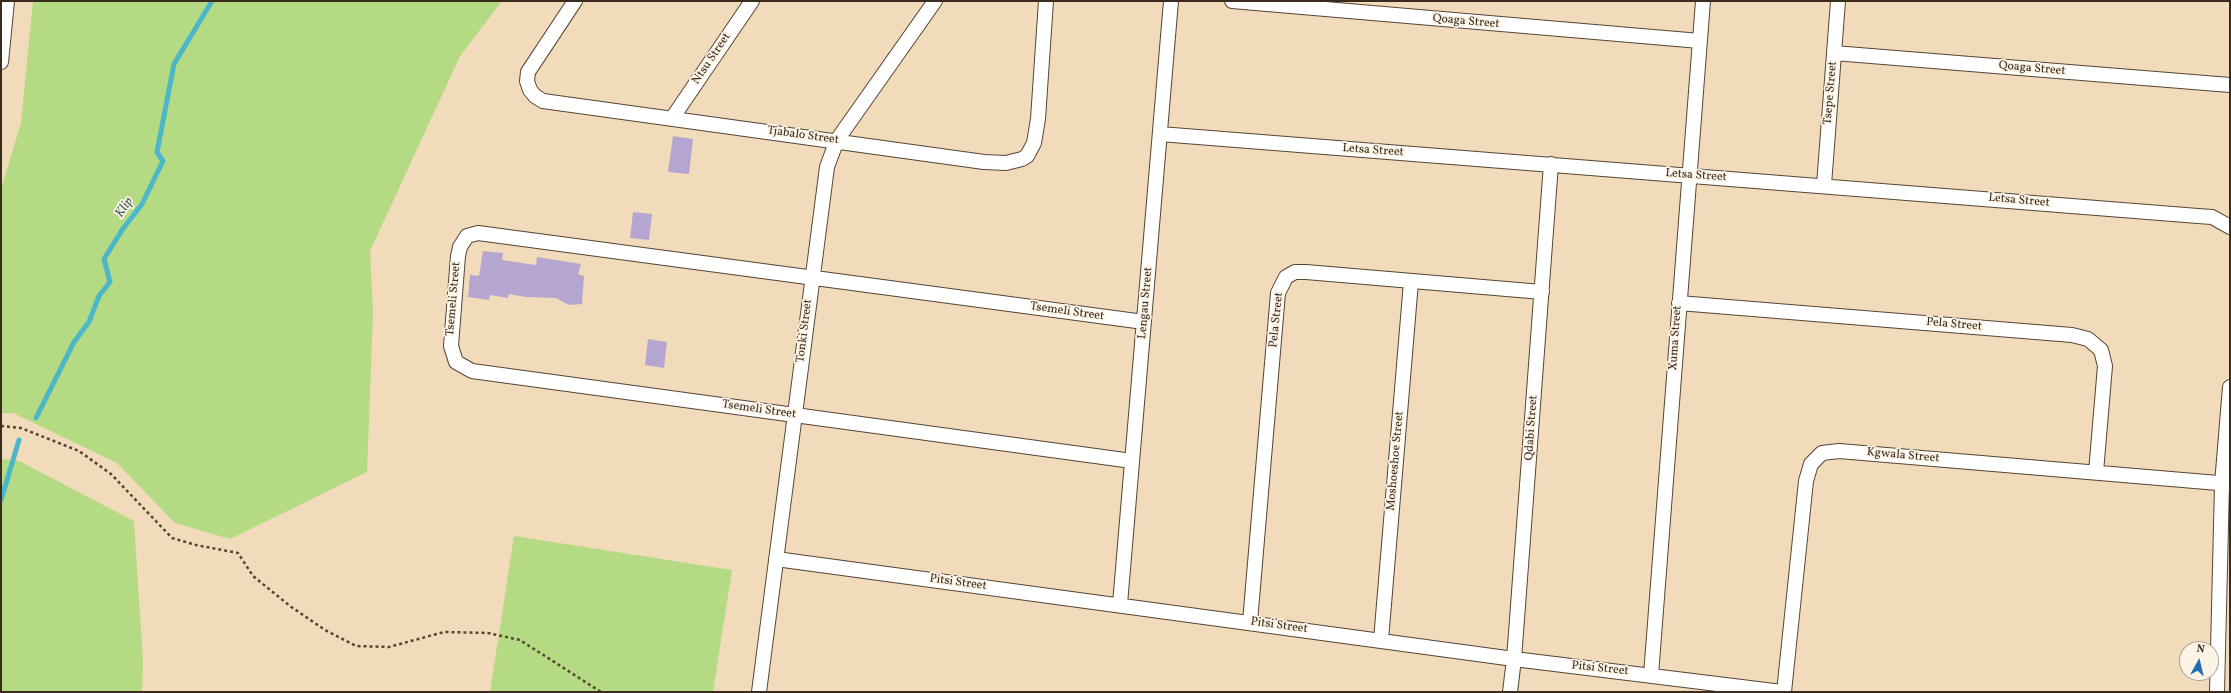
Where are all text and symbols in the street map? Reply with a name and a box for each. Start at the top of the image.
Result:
street label: Qoaga Street [1432,12,1500,32]
street label: Ntsu Street [690,31,734,87]
street label: Qoaga Street [1998,59,2066,79]
street label: Tsepe Street [1821,61,1841,125]
street label: Tjabalo Street [766,124,840,148]
street label: Letsa Street [1342,142,1404,160]
street label: Letsa Street [1665,167,1727,185]
street label: Letsa Street [1988,191,2050,211]
water label: Klip [113,195,137,221]
street label: Tsemeli Street [444,261,464,337]
street label: Lengau Street [1136,266,1156,340]
street label: Pela Street [1267,291,1287,349]
street label: Tonki Street [794,298,816,364]
street label: Tsemeli Street [1029,300,1105,324]
street label: Xuma Street [1667,305,1685,371]
street label: Pela Street [1926,315,1982,335]
street label: Qdabi Street [1523,395,1541,461]
street label: Tsemeli Street [721,398,797,422]
street label: Moshoeshoe Street [1384,411,1408,511]
street label: Kgwala Street [1866,446,1940,466]
street label: Pitsi Street [929,572,987,594]
street label: Pitsi Street [1250,615,1308,637]
north arrow [2179,641,2219,681]
text: N [2196,642,2206,658]
street label: Pitsi Street [1571,659,1629,679]

